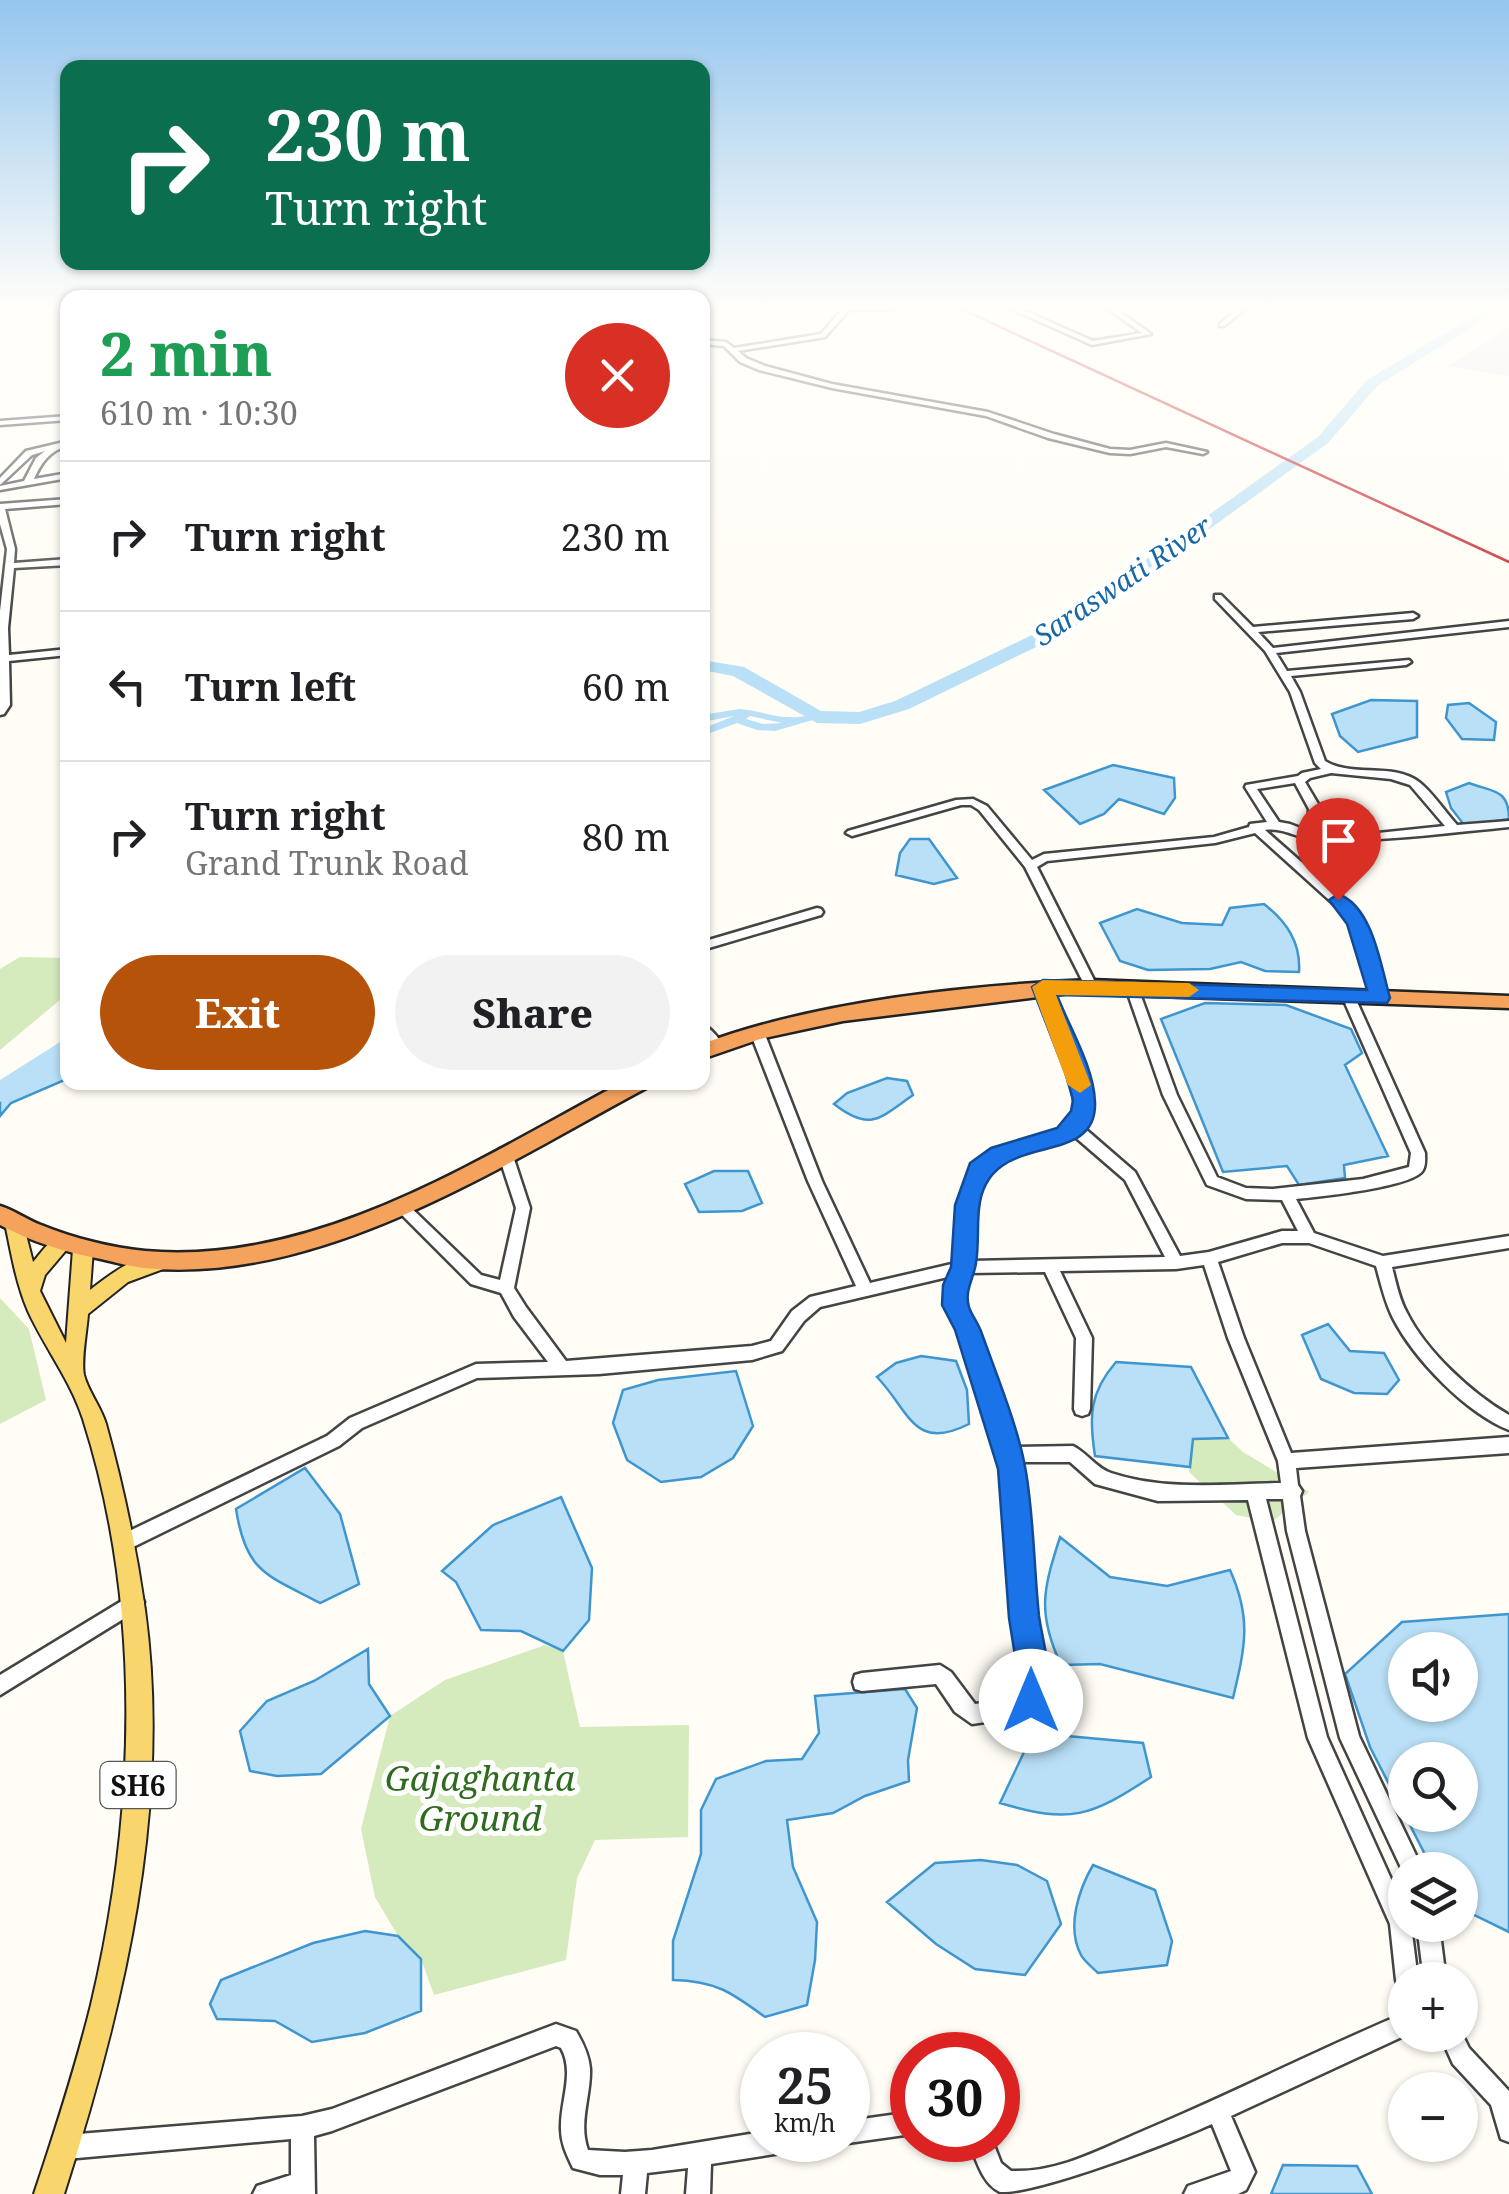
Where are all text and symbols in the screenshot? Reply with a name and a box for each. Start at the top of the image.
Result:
text: 230 m [265,86,471,182]
icon: right [100,100,230,230]
text: Turn right [265,177,487,238]
text: 2 min [100,312,272,394]
button: close [565,323,670,428]
text: 610 m · 10:30 [100,391,298,434]
water label: Saraswati River [1025,506,1219,654]
icon: right [100,509,155,564]
text: Turn right [185,510,386,562]
text: 230 m [560,510,670,562]
icon: left [100,659,155,714]
text: Turn left [185,660,356,712]
text: 60 m [582,660,670,712]
text: Turn right [185,789,386,841]
pin [1296,798,1381,901]
icon: right [100,809,155,864]
text: 80 m [582,810,670,862]
icon: arrive [1311,813,1366,868]
text: Grand Trunk Road [185,841,469,884]
button: Exit [100,955,375,1070]
button: Share [395,955,670,1070]
map controls [1388,1632,1478,2162]
button: sound [1388,1632,1478,1722]
position arrow [979,1649,1083,1753]
button: search [1388,1742,1478,1832]
park label: Gajaghanta Ground [385,1754,576,1841]
road number: SH6 [100,1762,176,1808]
button: layers [1388,1852,1478,1942]
button: + [1388,1962,1478,2052]
speed limit sign: 30 [890,2032,1020,2162]
text: 25 [777,2051,833,2119]
button: − [1388,2072,1478,2162]
text: km/h [774,2105,836,2139]

